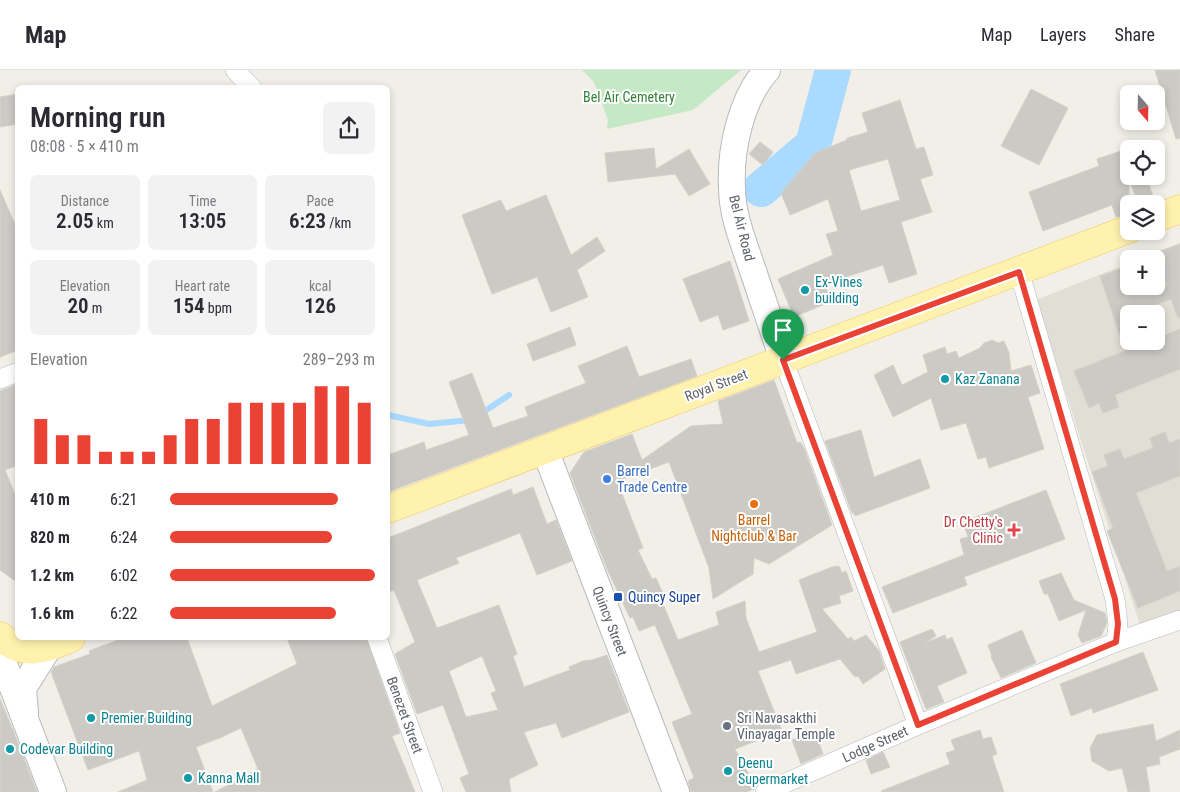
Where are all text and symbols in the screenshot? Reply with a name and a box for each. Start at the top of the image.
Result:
text: Map [25,21,66,49]
text: Map [981,24,1012,45]
text: Layers [1040,24,1087,45]
text: Share [1115,24,1155,45]
north arrow [1120,85,1165,130]
map controls [1120,85,1165,350]
park label: Bel Air Cemetery [583,89,675,105]
text: Morning run [30,101,166,134]
button: share [323,102,375,154]
text: 08:08 · 5 × 410 m [30,137,139,156]
button: locate [1120,140,1165,185]
text: Distance [61,193,109,209]
text: Time [189,193,216,209]
text: Pace [306,193,334,209]
street label: Bel Air Road [726,193,758,263]
button: layers [1120,195,1165,240]
text: 2.05 [56,209,94,233]
text: 13:05 [179,209,226,233]
text: 6:23 [289,209,326,233]
text: km [94,215,114,231]
text: /km [326,215,351,231]
button: + [1120,250,1165,295]
place label: Ex-Vines building [815,274,862,306]
text: Elevation [60,278,110,294]
text: Heart rate [175,278,230,294]
text: kcal [309,278,331,294]
marker: Ex-Vines building [799,284,811,296]
text: 20 [67,294,89,318]
text: 154 [173,294,205,318]
text: 126 [304,294,336,318]
text: m [89,300,102,316]
text: bpm [205,300,232,316]
button: − [1120,305,1165,350]
pin [762,309,804,360]
icon: arrive [769,316,797,344]
text: Elevation [30,350,88,369]
text: 289–293 m [303,350,375,369]
street label: Royal Street [682,366,750,404]
place label: Kaz Zanana [955,371,1020,387]
marker: Kaz Zanana [939,373,951,385]
place label: Barrel Trade Centre [617,463,688,495]
marker: Barrel Trade Centre [601,473,613,485]
text: 410 m [30,490,70,509]
text: 6:21 [110,490,137,509]
marker: Barrel Nightclub & Bar [748,498,760,510]
place label: Barrel Nightclub & Bar [711,512,797,544]
place label: Dr Chetty's Clinic [944,514,1003,546]
marker: Dr Chetty's Clinic [1007,523,1021,537]
text: 820 m [30,528,70,547]
text: 6:24 [110,528,137,547]
text: 1.2 km [30,566,74,585]
text: 6:02 [110,566,137,585]
street label: Quincy Street [589,584,631,658]
place label: Quincy Super [628,589,700,605]
marker: Quincy Super [612,591,624,603]
text: 1.6 km [30,604,74,623]
text: 6:22 [110,604,137,623]
street label: Benezet Street [384,675,426,755]
place label: Premier Building [101,710,192,726]
place label: Sri Navasakthi Vinayagar Temple [737,710,836,742]
marker: Premier Building [85,712,97,724]
marker: Sri Navasakthi Vinayagar Temple [721,720,733,732]
street label: Lodge Street [840,722,910,766]
place label: Codevar Building [20,741,113,757]
marker: Codevar Building [4,743,16,755]
place label: Deenu Supermarket [738,755,808,787]
marker: Deenu Supermarket [722,765,734,777]
place label: Kanna Mall [198,770,260,786]
marker: Kanna Mall [182,772,194,784]

